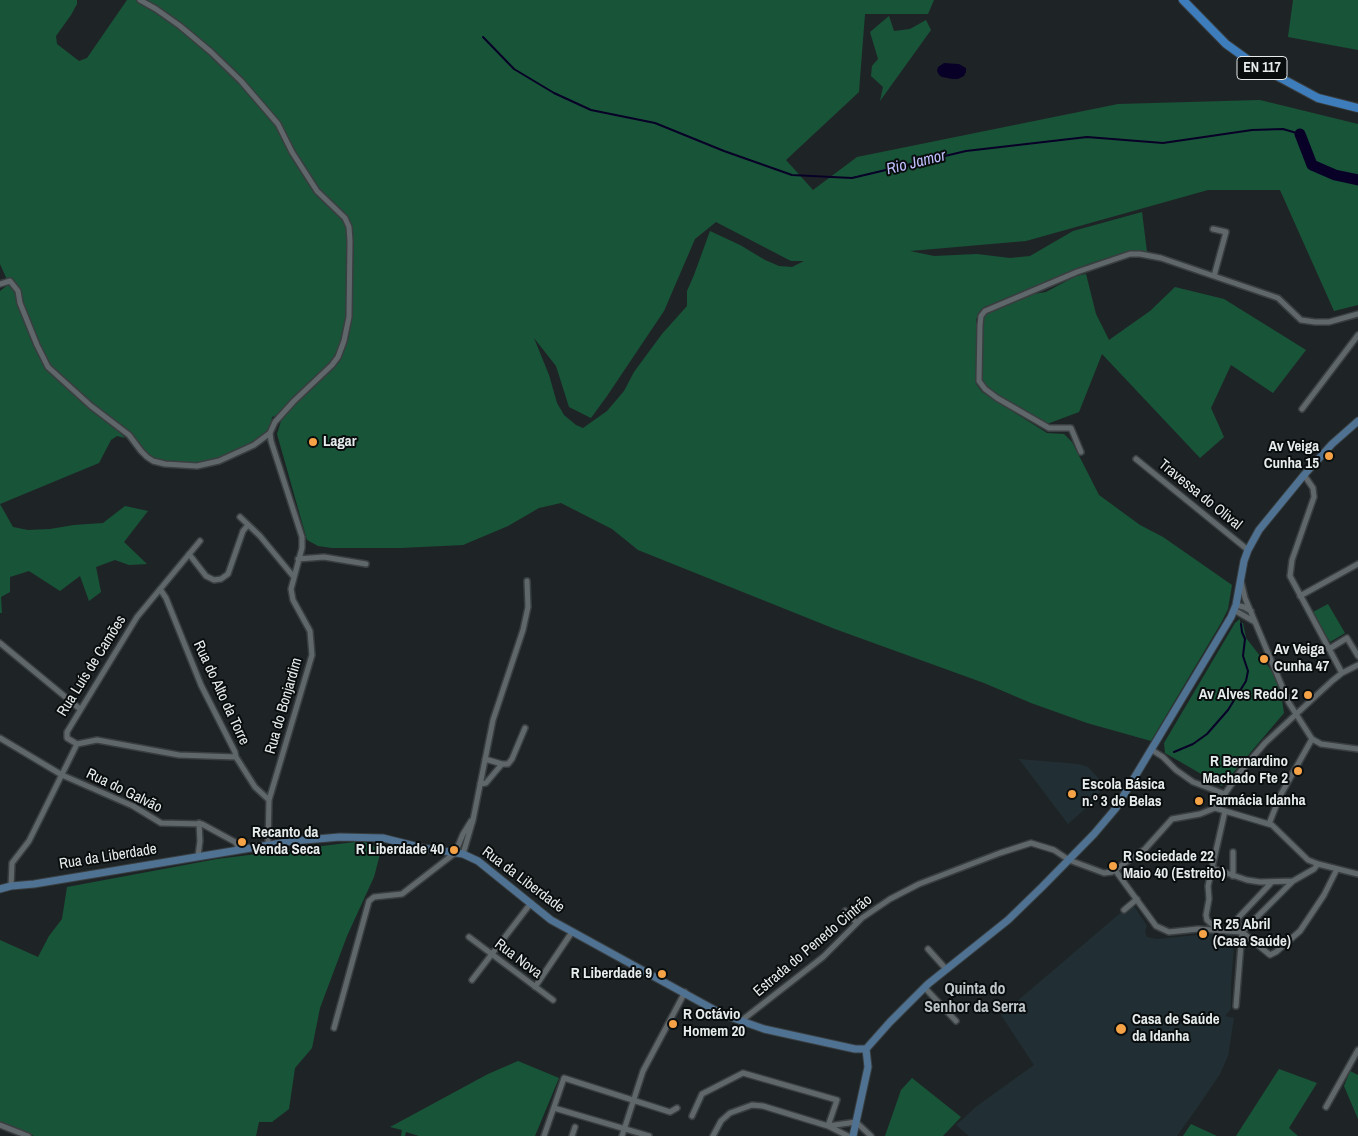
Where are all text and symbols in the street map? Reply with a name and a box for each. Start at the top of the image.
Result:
road number: EN 117 [1237,56,1287,80]
water label: Rio Jamor [884,146,948,180]
place label: Lagar [323,433,356,451]
marker: Lagar [307,436,319,448]
place label: Av Veiga Cunha 15 [1264,438,1319,473]
marker: Av Veiga Cunha 15 [1323,450,1335,462]
street label: Travessa do Olival [1155,456,1245,534]
street label: Rua Luís de Camões [54,612,130,720]
street label: Rua do Alto da Torre [189,638,253,748]
place label: Av Veiga Cunha 47 [1274,641,1329,676]
marker: Av Veiga Cunha 47 [1258,653,1270,665]
street label: Rua do Bonjardim [262,656,306,756]
place label: Av Alves Redol 2 [1199,686,1298,704]
marker: Av Alves Redol 2 [1302,689,1314,701]
place label: R Bernardino Machado Fte 2 [1203,753,1288,788]
street label: Rua do Galvão [83,765,165,817]
marker: R Bernardino Machado Fte 2 [1292,765,1304,777]
place label: Escola Básica n.º 3 de Belas [1082,776,1165,811]
marker: Escola Básica n.º 3 de Belas [1066,788,1078,800]
place label: Farmácia Idanha [1209,792,1305,810]
marker: Farmácia Idanha [1193,795,1205,807]
place label: Recanto da Venda Seca [252,824,320,859]
marker: Recanto da Venda Seca [236,836,248,848]
street label: Rua da Liberdade [58,840,158,874]
place label: R Liberdade 40 [356,841,444,859]
street label: Rua da Liberdade [478,843,568,917]
marker: R Liberdade 40 [448,844,460,856]
place label: R Sociedade 22 Maio 40 (Estreito) [1123,848,1226,883]
marker: R Sociedade 22 Maio 40 (Estreito) [1107,860,1119,872]
street label: Estrada do Penedo Cintrão [750,891,876,1001]
place label: R 25 Abril (Casa Saúde) [1213,916,1291,951]
marker: R 25 Abril (Casa Saúde) [1197,928,1209,940]
street label: Rua Nova [491,935,545,983]
place label: R Liberdade 9 [571,965,652,983]
marker: R Liberdade 9 [656,968,668,980]
district label: Quinta do Senhor da Serra [924,980,1026,1018]
place label: R Octávio Homem 20 [683,1006,745,1041]
place label: Casa de Saúde da Idanha [1132,1011,1220,1046]
marker: R Octávio Homem 20 [667,1018,679,1030]
marker: Casa de Saúde da Idanha [1114,1022,1128,1036]

